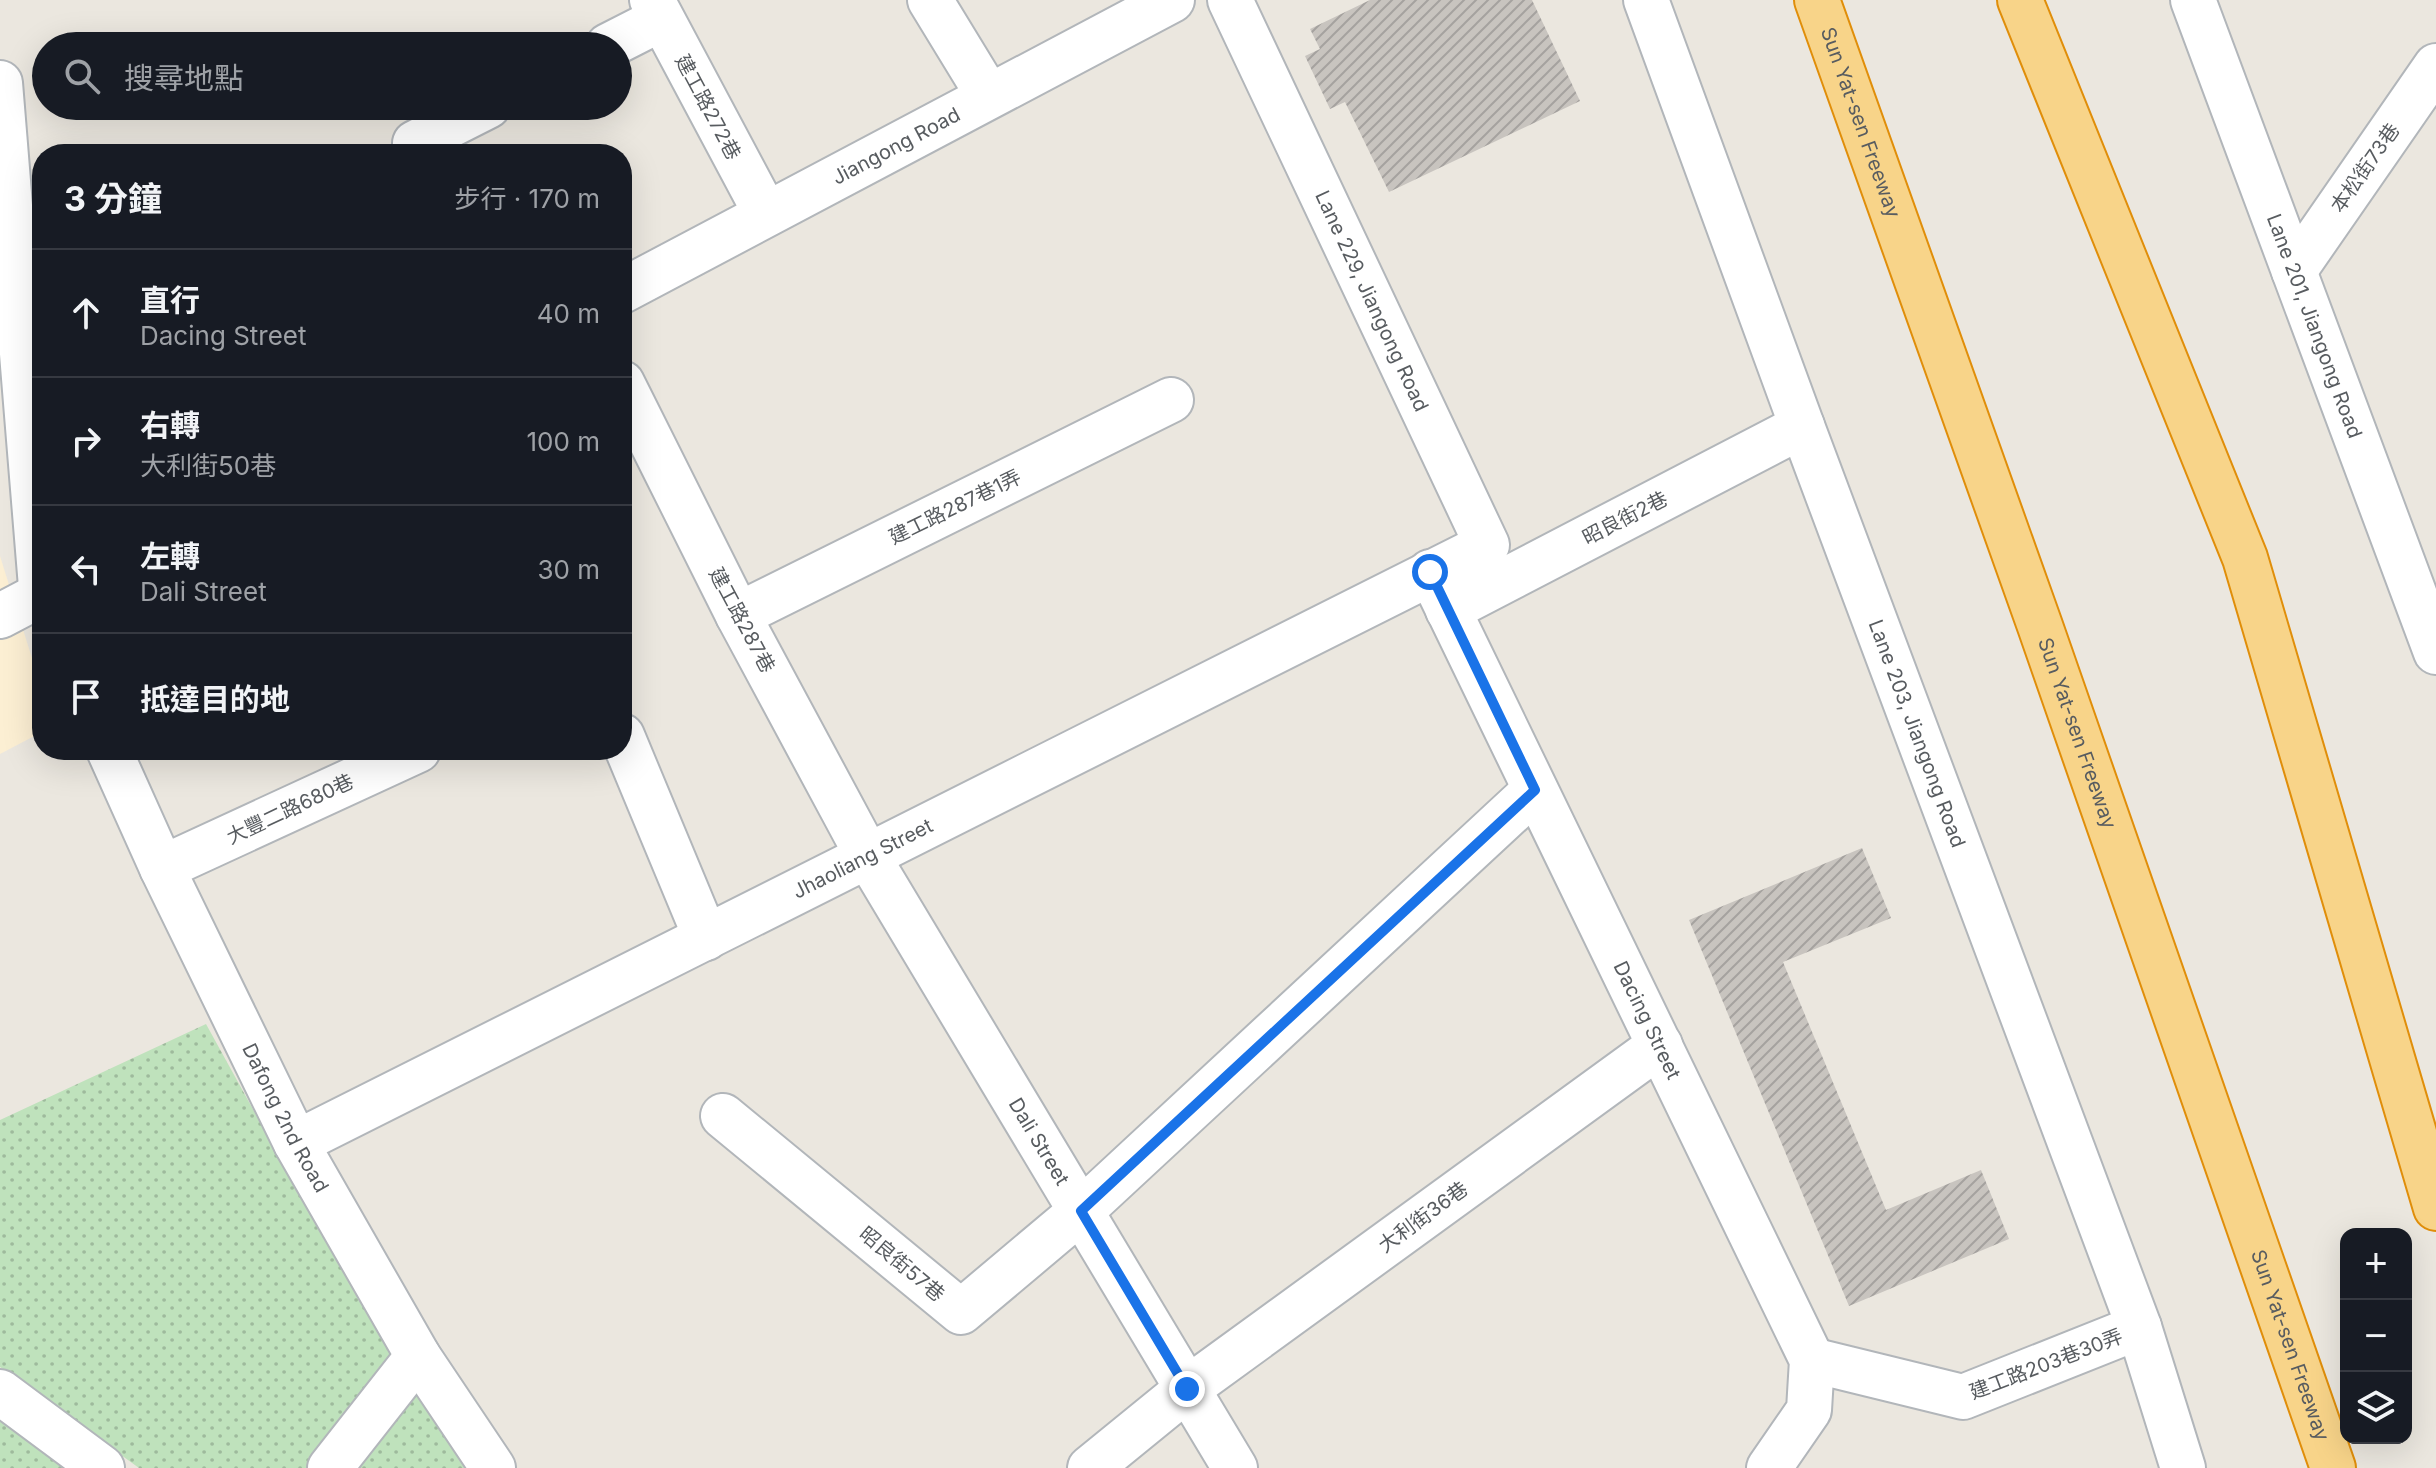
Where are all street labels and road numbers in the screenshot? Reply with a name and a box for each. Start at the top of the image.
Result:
street label: Sun Yat-sen Freeway [1816,24,1906,221]
street label: 建工路272巷 [670,50,746,164]
street label: Jiangong Road [828,102,964,190]
street label: 本松街73巷 [2326,119,2404,217]
street label: Lane 229, Jiangong Road [1310,187,1434,415]
street label: Lane 201, Jiangong Road [2262,211,2367,442]
street label: 建工路287巷1弄 [885,465,1025,549]
street label: 昭良街2巷 [1578,486,1672,550]
street label: 建工路287巷 [704,563,780,677]
street label: Lane 203, Jiangong Road [1864,616,1971,851]
street label: Sun Yat-sen Freeway [2033,635,2122,832]
street label: 大豐二路680巷 [223,769,357,849]
street label: Jhaoliang Street [789,813,937,904]
street label: Dacing Street [1608,957,1686,1083]
street label: Dafong 2nd Road [237,1039,334,1197]
street label: Dali Street [1004,1094,1075,1190]
street label: 大利街36巷 [1374,1177,1472,1257]
street label: 昭良街57巷 [855,1222,949,1306]
street label: Sun Yat-sen Freeway [2246,1247,2335,1444]
street label: 建工路203巷30弄 [1966,1324,2126,1404]

